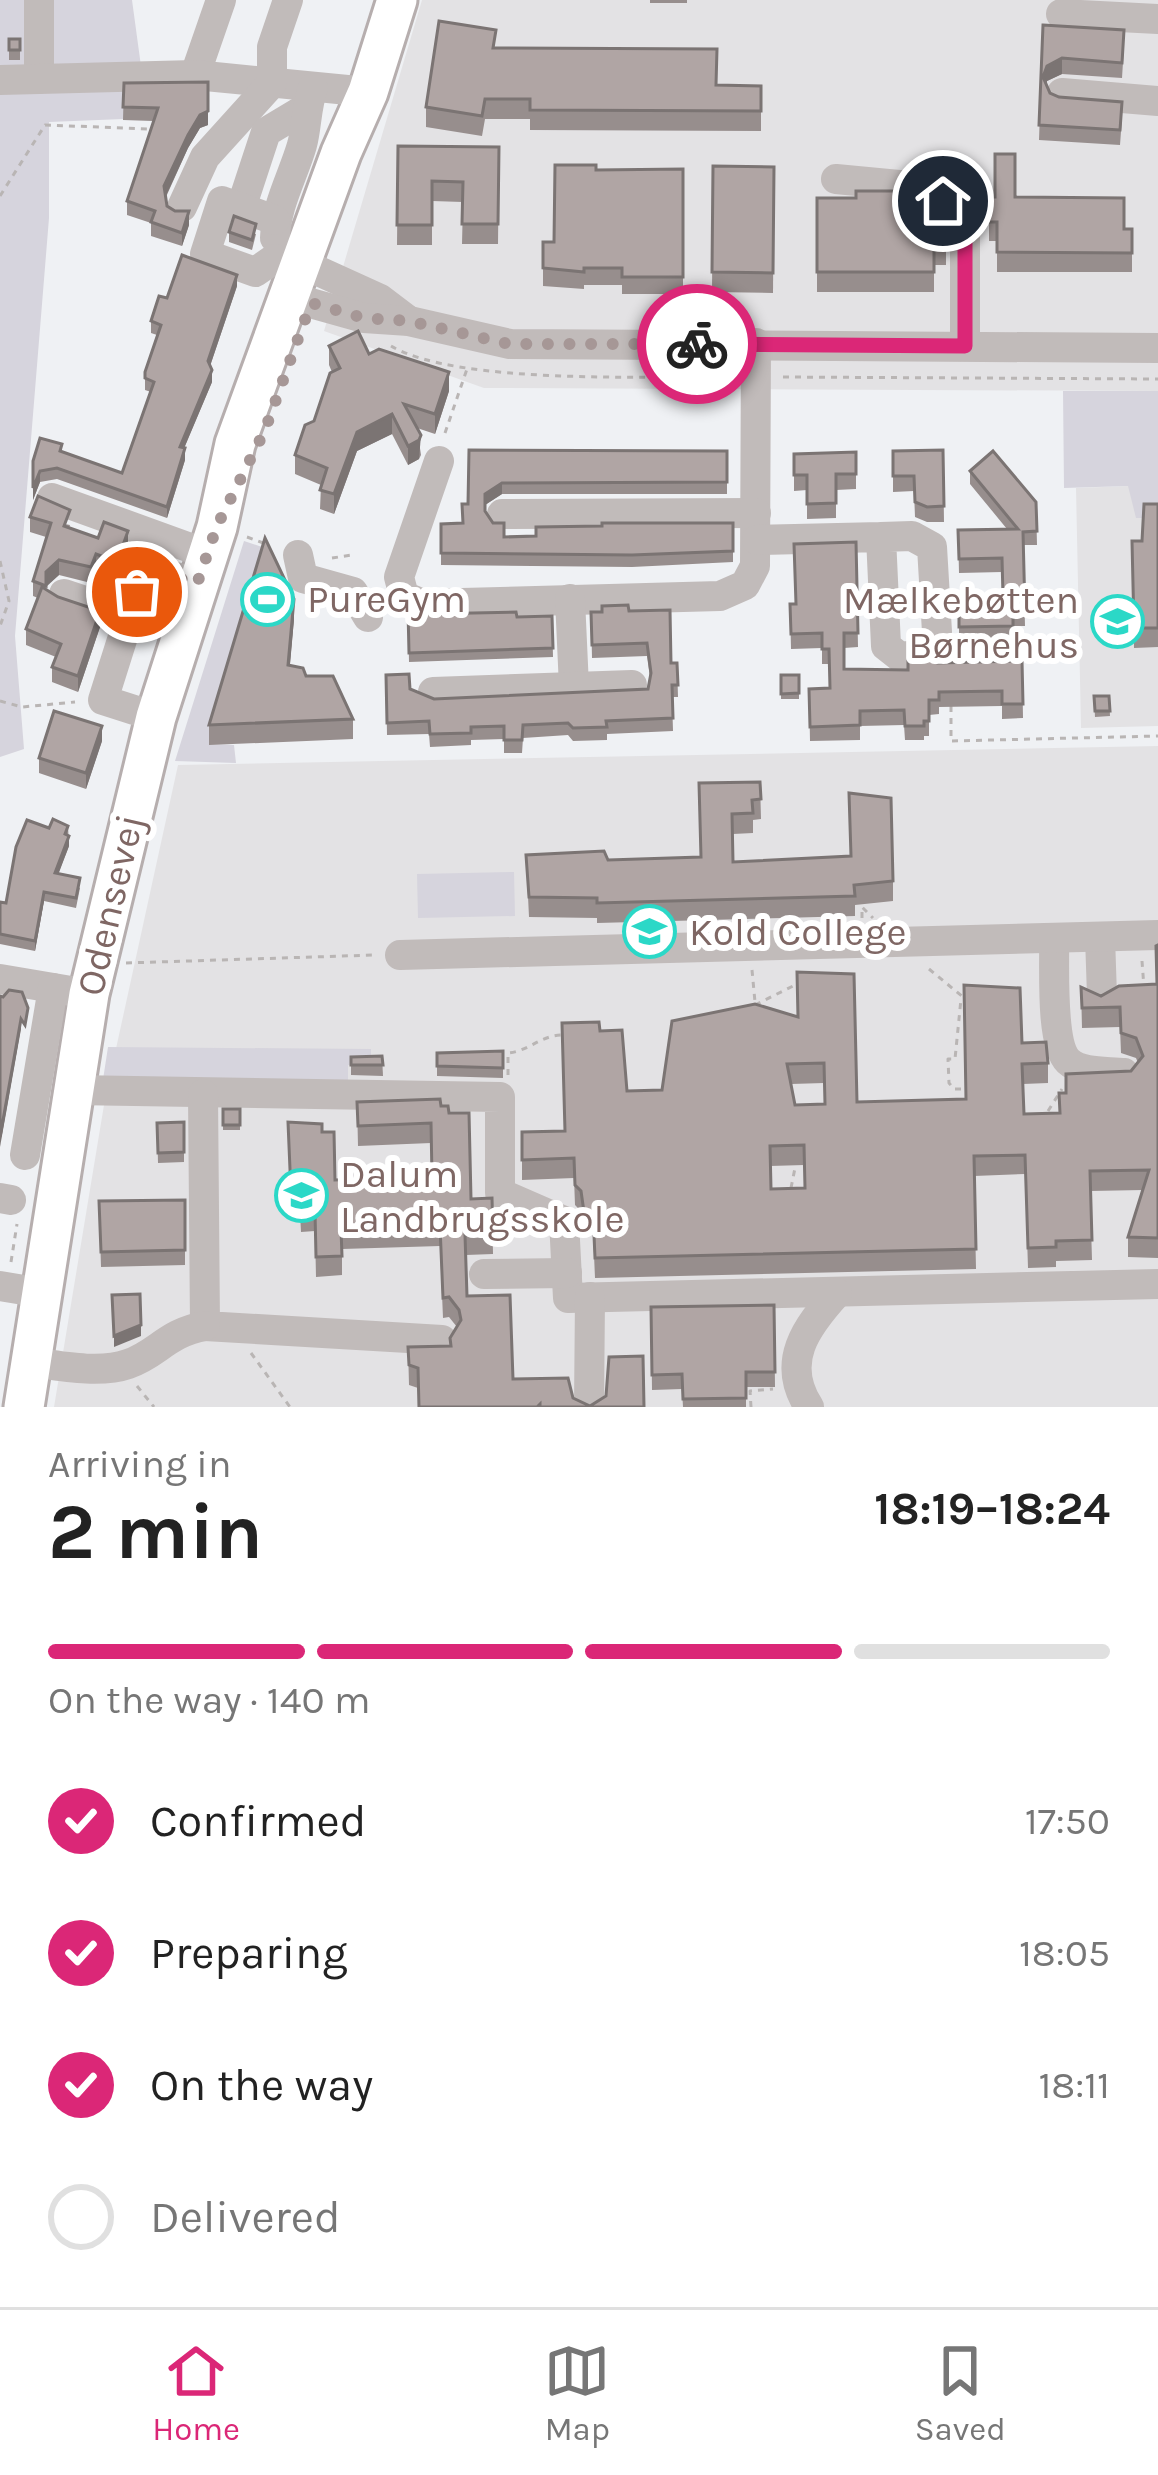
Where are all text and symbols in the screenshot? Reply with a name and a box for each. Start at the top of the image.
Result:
pin [892,150,994,252]
icon: home [910,168,976,234]
courier [637,284,757,404]
icon: bike [664,311,730,377]
pin [86,541,188,643]
icon: bag [104,559,170,625]
sports icon: PureGym [240,571,296,627]
place label: PureGym [307,576,466,622]
place label: Mælkebøtten Børnehus [843,577,1079,668]
school or university icon: Mælkebøtten Børnehus [1090,594,1146,650]
street label: Odensevej [67,810,153,1000]
school or university icon: Kold College [622,904,678,960]
place label: Kold College [689,909,906,955]
place label: Dalum Landbrugsskole [340,1151,624,1242]
school or university icon: Dalum Landbrugsskole [273,1168,329,1224]
text: Arriving in [48,1441,231,1487]
text: 18:19–18:24 [874,1483,1110,1535]
text: 2 min [48,1486,263,1578]
text: On the way · 140 m [48,1677,370,1723]
icon: check [48,1788,114,1854]
text: Confirmed [150,1795,366,1847]
text: 17:50 [1025,1798,1110,1844]
icon: check [48,1920,114,1986]
text: Preparing [150,1927,348,1979]
text: 18:05 [1019,1930,1110,1976]
icon: check [48,2052,114,2118]
text: On the way [150,2059,373,2111]
text: 18:11 [1038,2062,1110,2108]
text: Delivered [150,2191,341,2243]
tab: Home [152,2338,240,2448]
tab: Map [544,2338,610,2448]
tab: Saved [915,2338,1006,2448]

